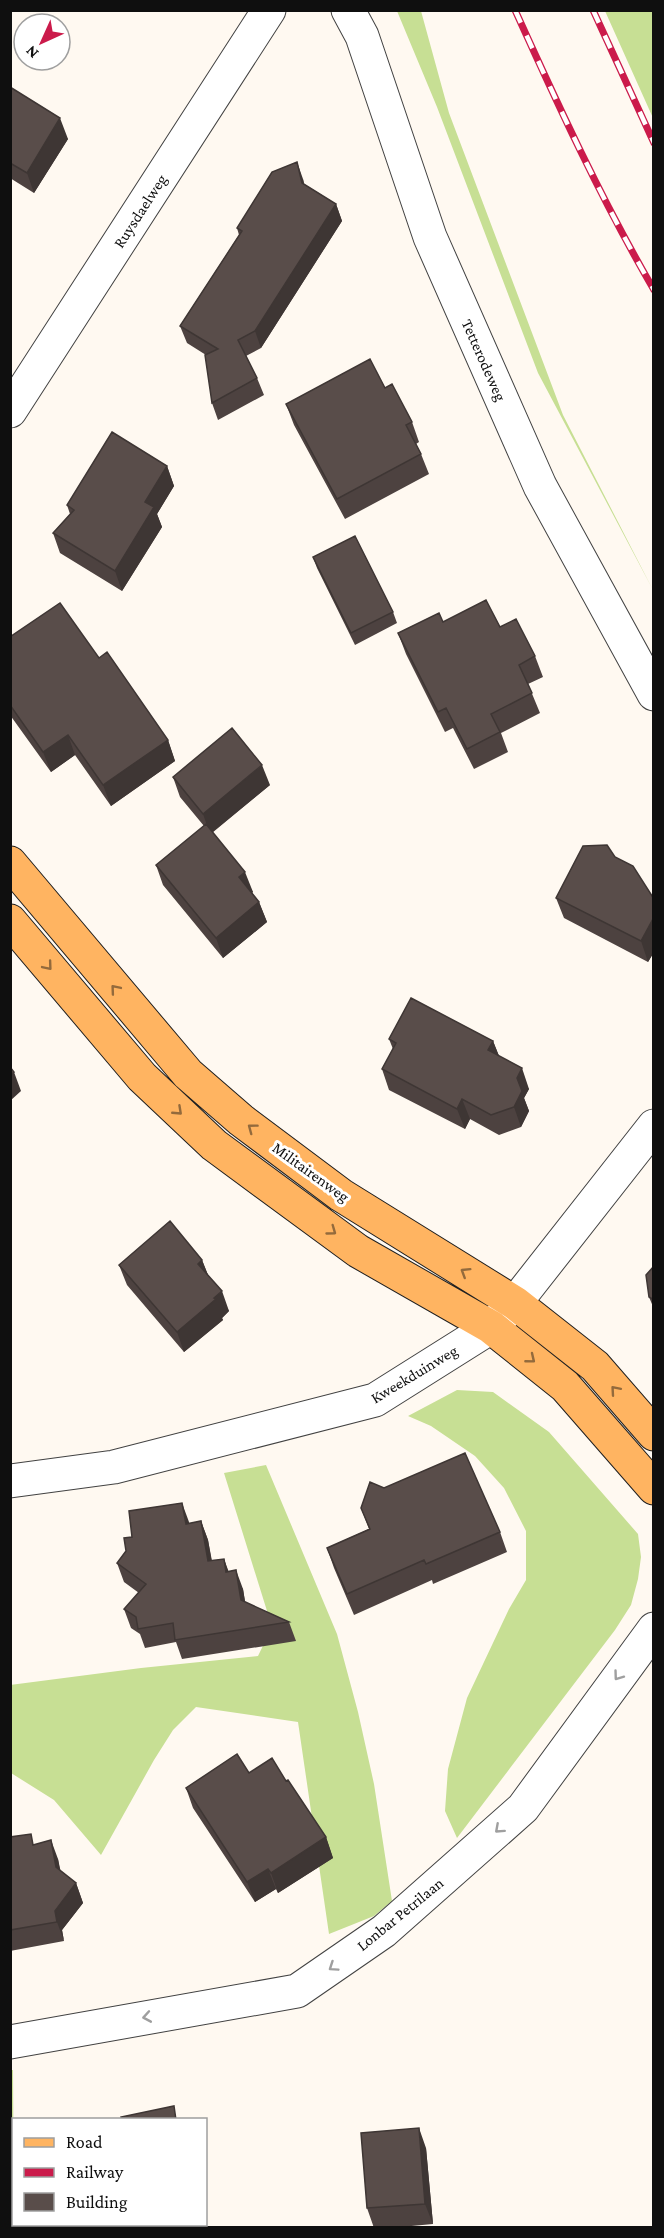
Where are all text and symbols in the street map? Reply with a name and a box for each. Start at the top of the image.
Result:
north arrow [12,12,72,72]
text: N [22,42,42,62]
street label: Ruysdaelweg [110,171,171,251]
street label: Tetterodeweg [457,316,510,404]
one-way arrow [41,959,52,970]
one-way arrow [112,985,123,996]
one-way arrow [171,1104,182,1115]
one-way arrow [247,1124,258,1135]
street label: Militairenweg [269,1139,353,1206]
one-way arrow [325,1224,336,1235]
one-way arrow [461,1268,471,1280]
street label: Kweekduinweg [368,1341,461,1407]
one-way arrow [524,1351,535,1362]
one-way arrow [611,1386,622,1397]
one-way arrow [615,1670,626,1681]
one-way arrow [495,1822,506,1833]
street label: Lonbar Petrilaan [353,1874,447,1954]
one-way arrow [328,1960,339,1971]
one-way arrow [143,2010,153,2023]
legend [12,2118,207,2226]
text: Road [66,2132,103,2152]
text: Railway [66,2162,124,2182]
text: Building [66,2192,128,2212]

